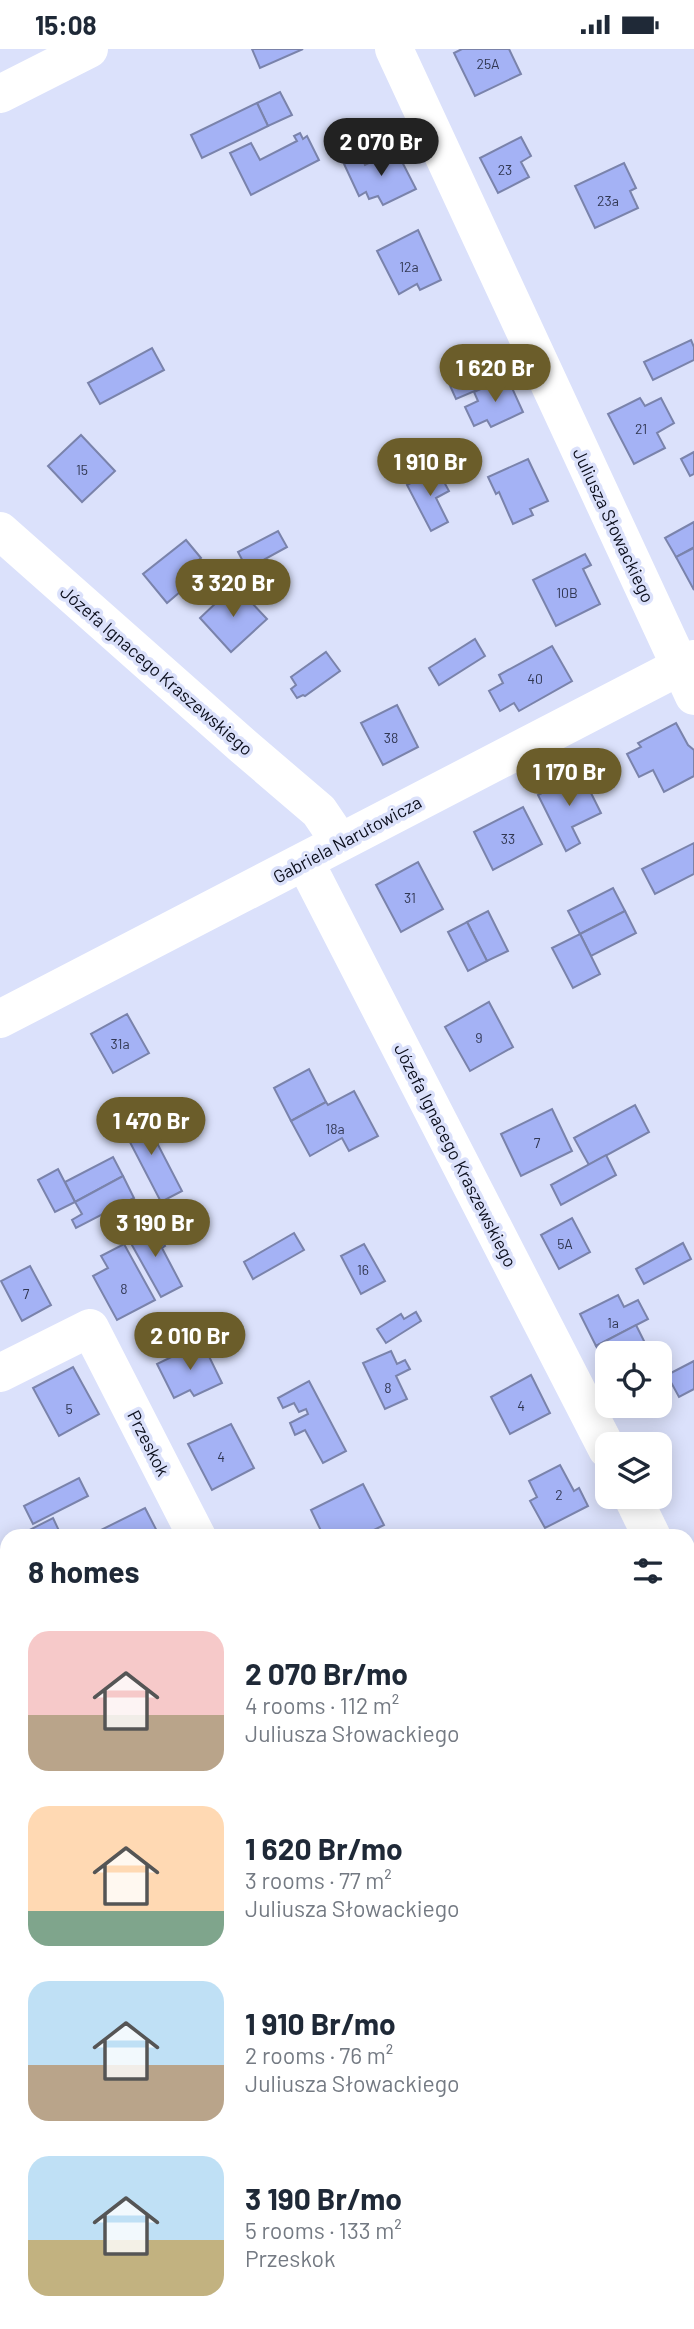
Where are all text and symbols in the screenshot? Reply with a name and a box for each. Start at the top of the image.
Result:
text: 15:08 [35,9,97,40]
house number: 25A [476,55,500,72]
pin: 2 070 Br [309,118,453,178]
text: 2 070 Br [340,127,422,155]
house number: 23 [498,161,512,178]
house number: 23a [597,192,619,209]
house number: 12a [399,258,419,275]
pin: 1 620 Br [423,345,567,404]
text: 1 620 Br [456,353,534,381]
house number: 21 [635,420,647,437]
pin: 1 910 Br [358,439,502,498]
street label: Juliusza Słowackiego [569,444,659,606]
text: 1 910 Br [393,447,467,475]
house number: 15 [76,461,88,478]
pin: 3 320 Br [161,559,305,619]
text: 3 320 Br [191,568,275,596]
street label: Józefa Ignacego Kraszewskiego [56,580,258,760]
house number: 10B [556,584,578,601]
house number: 40 [527,670,543,687]
house number: 38 [384,729,398,746]
pin: 1 170 Br [497,749,641,808]
text: 1 170 Br [532,757,606,785]
street label: Gabriela Narutowicza [269,791,425,887]
house number: 33 [501,830,515,847]
house number: 31 [404,889,416,906]
house number: 9 [475,1029,483,1046]
house number: 31a [110,1035,130,1052]
street label: Józefa Ignacego Kraszewskiego [390,1040,522,1270]
pin: 1 470 Br [79,1097,223,1157]
text: 1 470 Br [112,1106,190,1134]
house number: 18a [325,1120,345,1137]
house number: 7 [534,1134,541,1151]
pin: 3 190 Br [83,1199,227,1259]
text: 3 190 Br [116,1208,194,1236]
house number: 5A [557,1235,573,1252]
house number: 16 [357,1261,369,1278]
house number: 8 [120,1280,128,1297]
house number: 7 [23,1285,30,1302]
pin: 2 010 Br [118,1313,262,1372]
house number: 1a [607,1314,619,1331]
text: 2 010 Br [150,1321,230,1349]
map controls [595,1341,672,1509]
button: locate [595,1341,672,1418]
house number: 8 [384,1379,392,1396]
house number: 4 [517,1397,525,1414]
house number: 5 [65,1400,73,1417]
street label: Przeskok [123,1406,175,1480]
button: layers [595,1432,672,1509]
house number: 4 [217,1448,225,1465]
house number: 2 [555,1486,563,1503]
icon: filters [629,1552,667,1590]
text: 8 homes [28,1553,139,1589]
text: 2 070 Br/mo [245,1655,408,1691]
icon: home [84,1659,168,1743]
text: 4 rooms · 112 m² [245,1691,399,1719]
text: Juliusza Słowackiego [245,1719,460,1747]
text: 1 620 Br/mo [245,1830,403,1866]
icon: home [84,1834,168,1918]
text: 3 rooms · 77 m² [245,1866,392,1894]
text: Juliusza Słowackiego [245,1894,460,1922]
text: 1 910 Br/mo [245,2005,396,2041]
icon: home [84,2009,168,2093]
text: 2 rooms · 76 m² [245,2041,393,2069]
text: Juliusza Słowackiego [245,2069,460,2097]
text: 3 190 Br/mo [245,2180,402,2216]
icon: home [84,2184,168,2268]
text: 5 rooms · 133 m² [245,2216,402,2244]
text: Przeskok [245,2244,336,2272]

